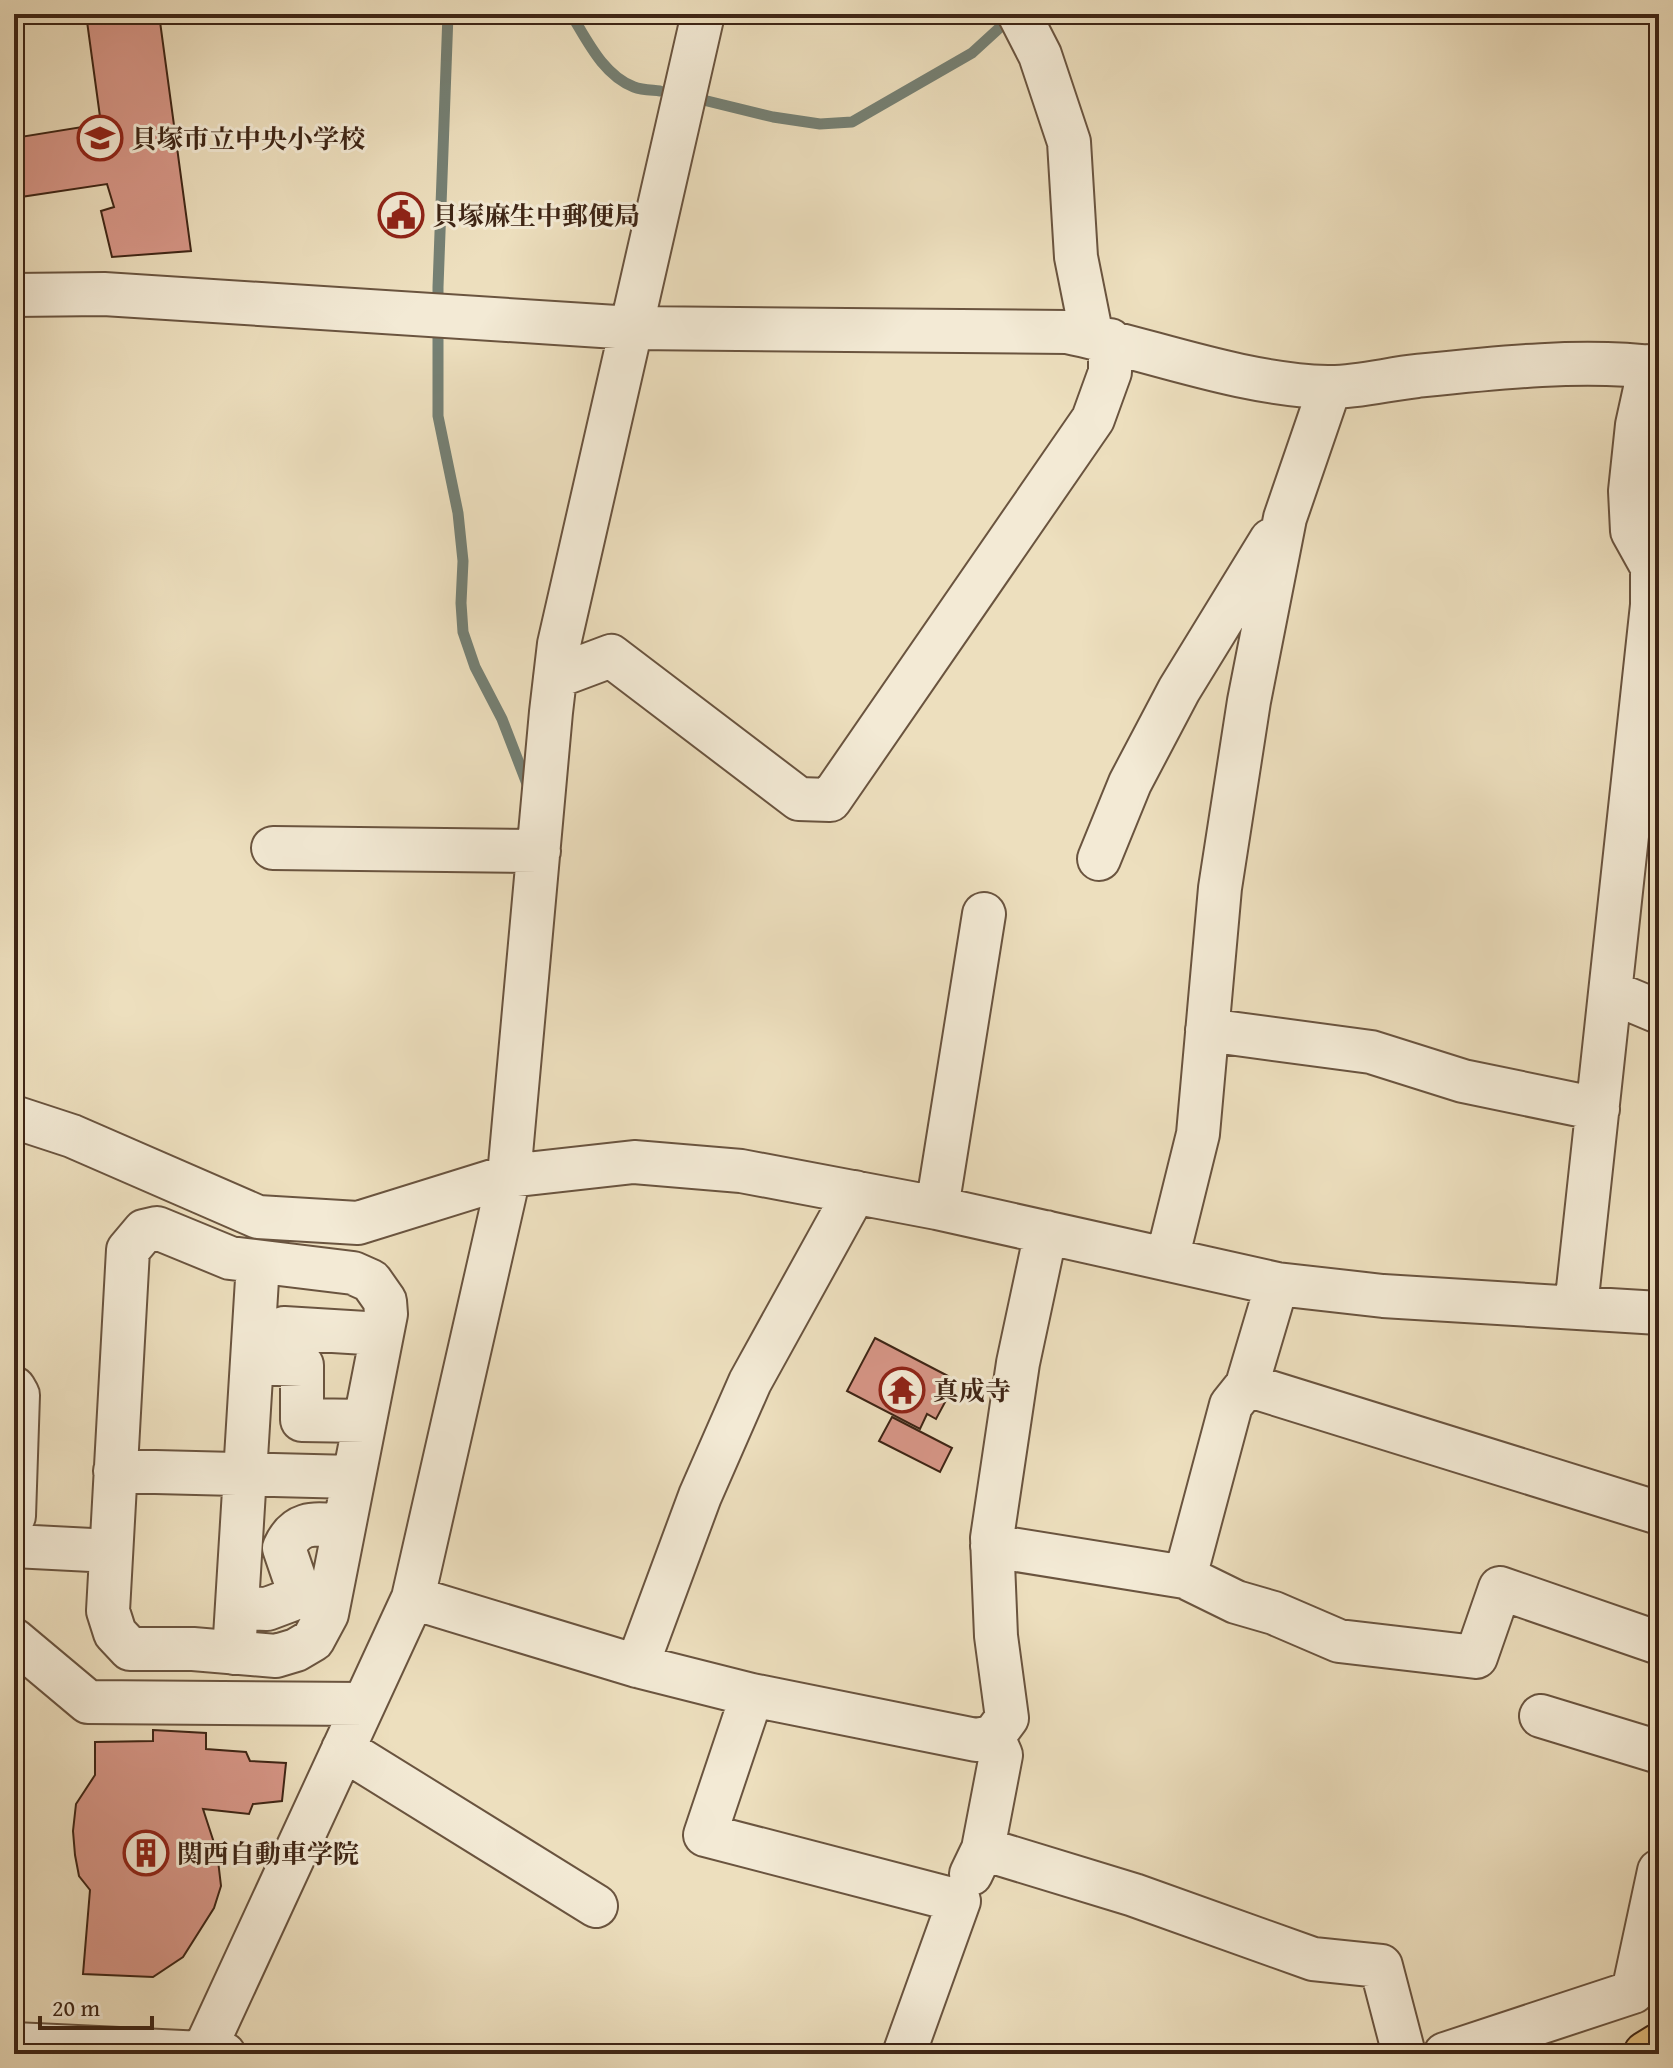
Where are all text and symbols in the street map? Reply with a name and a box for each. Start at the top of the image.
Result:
school or university icon: 貝塚市立中央小学校 [76,114,124,162]
place label: 貝塚市立中央小学校 [131,119,365,158]
public building icon: 貝塚麻生中郵便局 [377,191,425,239]
place label: 貝塚麻生中郵便局 [432,196,640,235]
temple icon: 真成寺 [878,1366,926,1414]
place label: 真成寺 [933,1371,1011,1410]
building icon: 関西自動車学院 [122,1829,170,1877]
place label: 関西自動車学院 [177,1834,359,1873]
scale bar [40,1980,152,2030]
text: 20 m [52,1990,100,2025]

